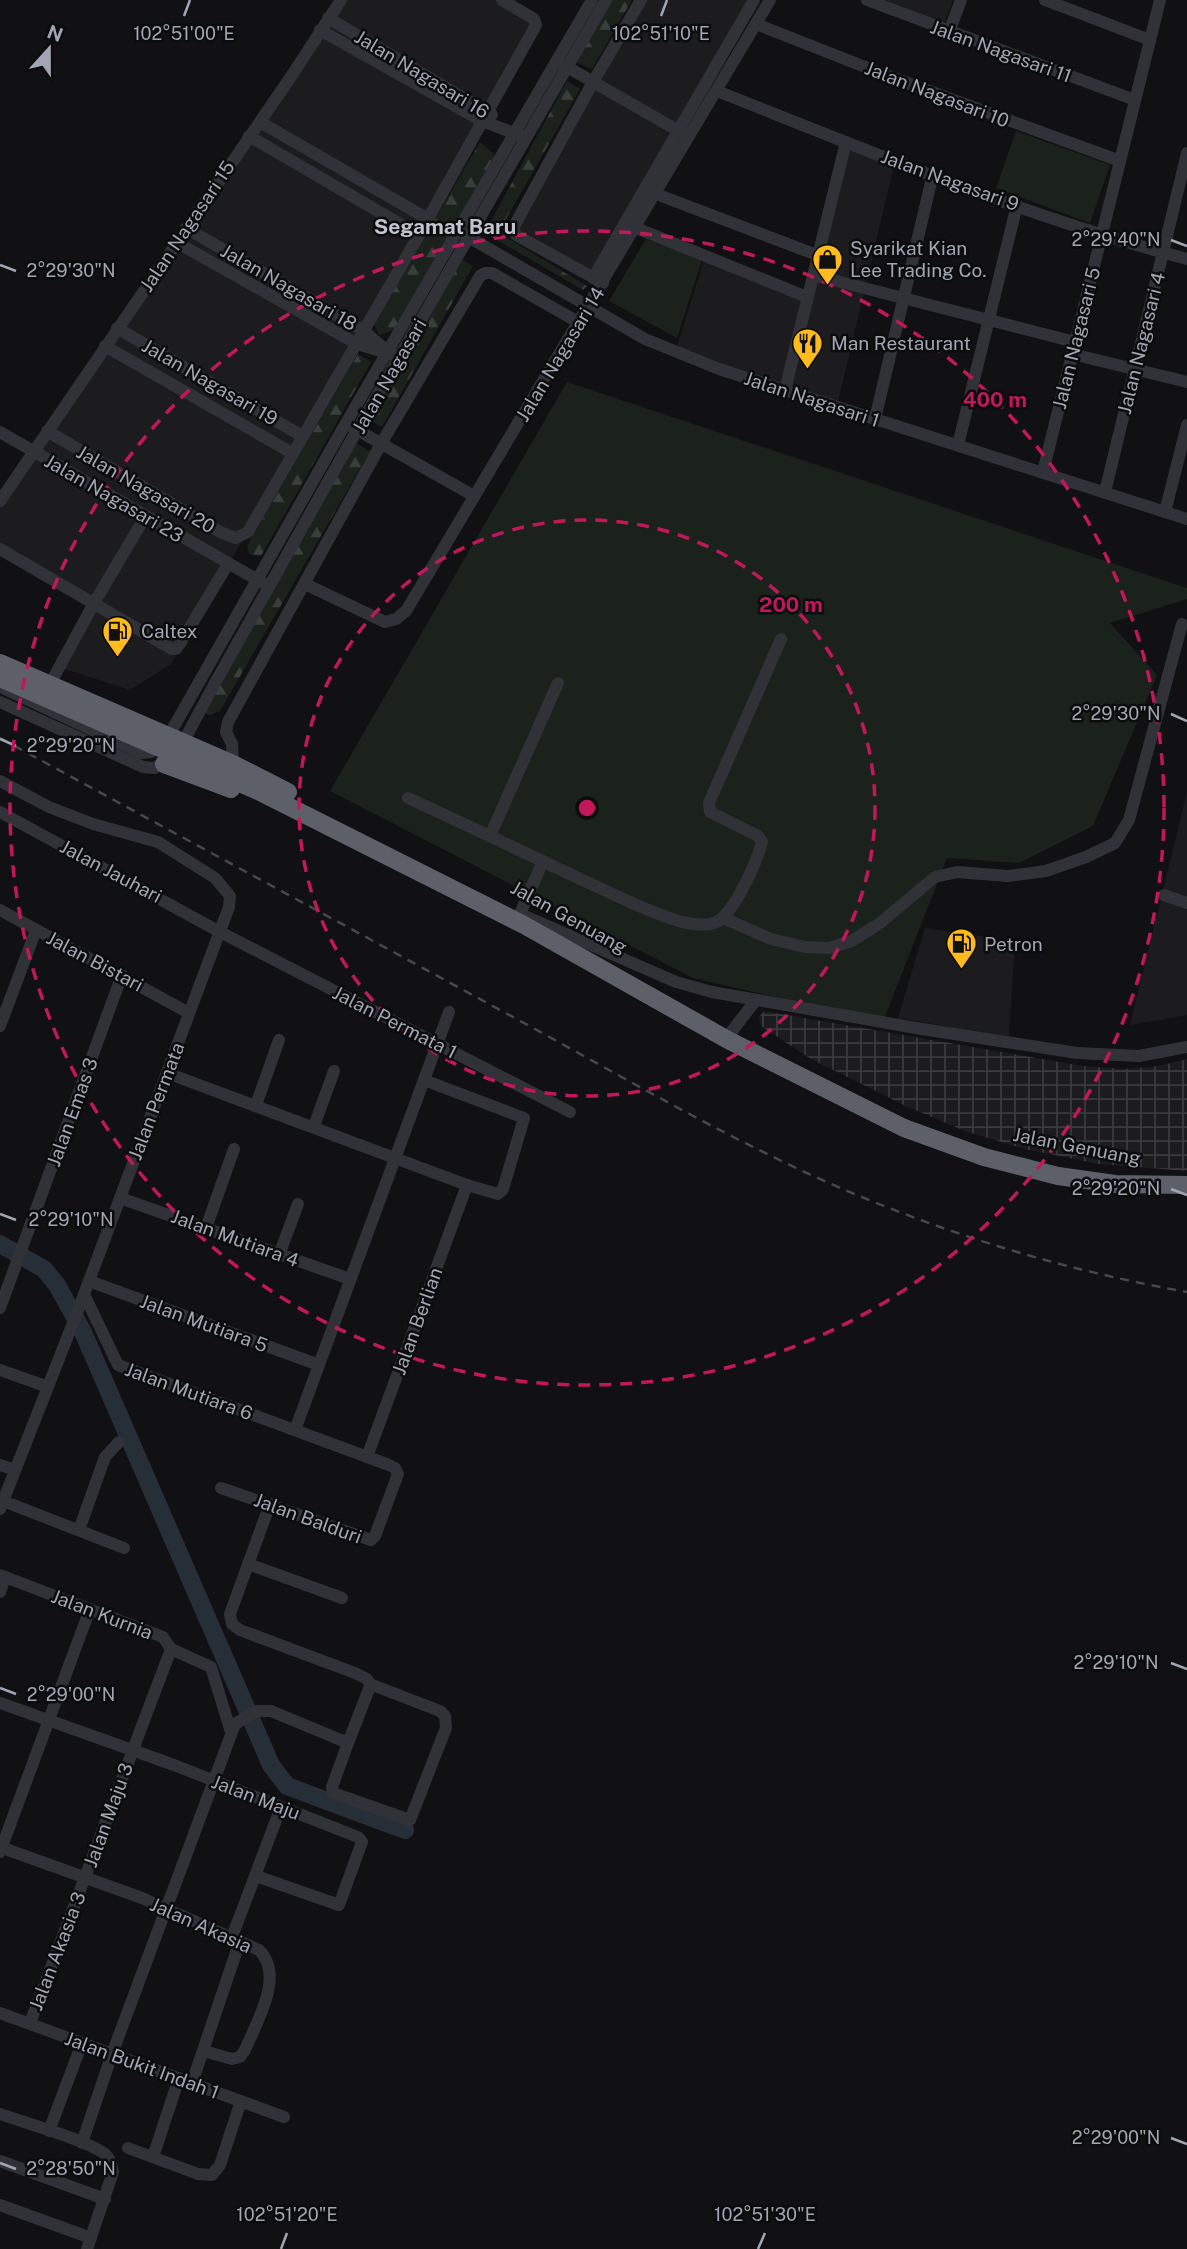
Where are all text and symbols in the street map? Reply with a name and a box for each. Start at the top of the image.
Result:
north arrow [14,14,84,84]
street label: Jalan Nagasari 11 [927,15,1075,87]
text: N [44,20,66,46]
text: 102°51'00"E [133,23,235,44]
text: 102°51'10"E [612,23,710,44]
street label: Jalan Nagasari 16 [351,25,493,123]
street label: Jalan Nagasari 10 [862,56,1012,132]
street label: Jalan Nagasari 9 [878,145,1022,215]
street label: Jalan Nagasari 15 [135,156,239,296]
district label: Segamat Baru [374,214,516,239]
text: 2°29'40"N [1071,229,1161,250]
place label: Syarikat Kian Lee Trading Co. [850,237,987,281]
street label: Jalan Nagasari 18 [217,239,361,335]
shop icon: Syarikat Kian Lee Trading Co. [810,242,844,286]
text: 2°29'30"N [27,260,115,281]
street label: Jalan Nagasari 5 [1048,265,1104,411]
street label: Jalan Nagasari 4 [1113,270,1169,416]
street label: Jalan Nagasari 14 [511,283,609,425]
street label: Jalan Nagasari [347,315,431,437]
restaurant icon: Man Restaurant [791,326,825,370]
place label: Man Restaurant [831,332,971,354]
street label: Jalan Nagasari 19 [138,334,282,430]
street label: Jalan Nagasari 1 [742,367,882,431]
text: 400 m [963,387,1027,412]
street label: Jalan Nagasari 20 [73,440,219,538]
street label: Jalan Nagasari 23 [41,449,187,547]
text: 200 m [759,592,823,617]
fuel station icon: Caltex [101,614,135,658]
place label: Caltex [141,620,198,642]
text: 2°29'30"N [1072,703,1160,724]
text: 2°29'20"N [27,735,115,756]
centre of rings [575,796,599,820]
street label: Jalan Jauhari [56,835,166,907]
street label: Jalan Genuang [507,876,631,958]
street label: Jalan Bistari [43,926,147,996]
fuel station icon: Petron [944,927,978,971]
place label: Petron [984,933,1043,955]
street label: Jalan Permata 1 [329,981,461,1063]
street label: Jalan Permata [123,1039,189,1163]
street label: Jalan Emas 3 [42,1055,102,1169]
street label: Jalan Genuang [1011,1123,1143,1169]
text: 2°29'20"N [1072,1178,1160,1199]
street label: Jalan Mutiara 4 [168,1205,302,1271]
text: 2°29'10"N [28,1209,114,1230]
street label: Jalan Berlian [387,1264,447,1378]
street label: Jalan Mutiara 5 [137,1290,271,1356]
street label: Jalan Mutiara 6 [122,1358,256,1424]
street label: Jalan Balduri [251,1488,365,1548]
street label: Jalan Kurnia [48,1585,156,1643]
text: 2°29'10"N [1073,1652,1159,1673]
text: 2°29'00"N [27,1684,115,1705]
street label: Jalan Maju 3 [79,1760,137,1870]
street label: Jalan Maju [209,1770,303,1824]
street label: Jalan Akasia 3 [24,1889,90,2013]
street label: Jalan Akasia [147,1893,255,1957]
street label: Jalan Bukit Indah 1 [62,2027,222,2103]
text: 2°29'00"N [1072,2127,1160,2148]
text: 2°28'50"N [26,2158,116,2179]
text: 102°51'20"E [236,2204,338,2225]
text: 102°51'30"E [714,2204,816,2225]

